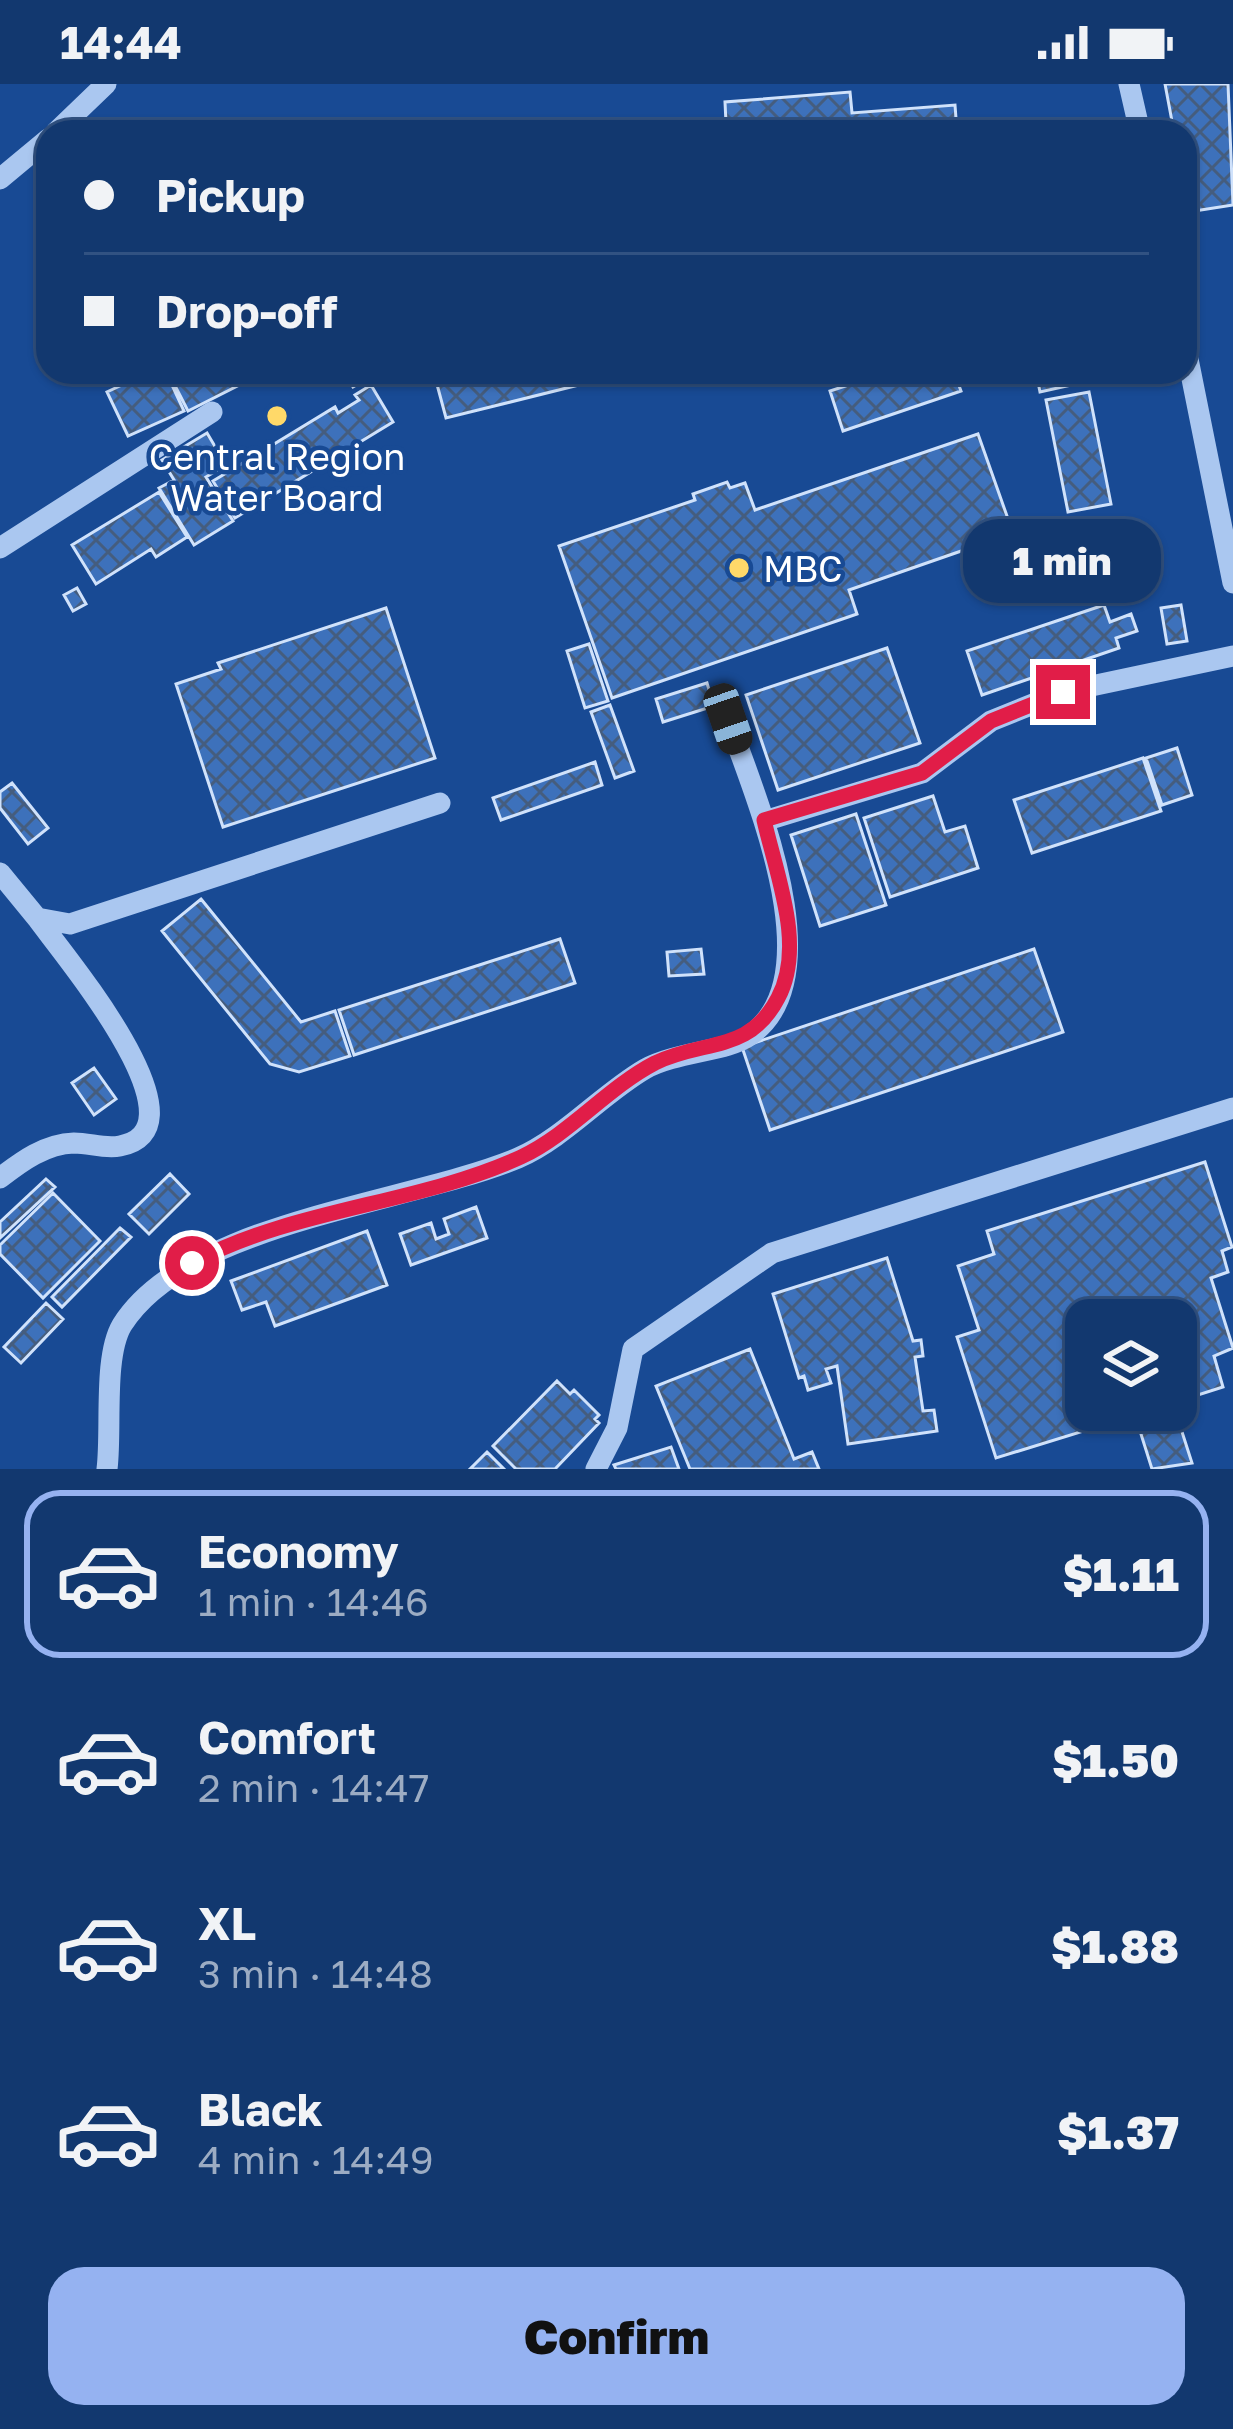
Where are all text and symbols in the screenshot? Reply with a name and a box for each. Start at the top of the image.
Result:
text: 14:44 [60,15,182,69]
text: Pickup [156,168,305,222]
text: Drop-off [156,284,337,338]
marker: Central Region Water Board [264,403,290,429]
place label: Central Region Water Board [149,435,405,519]
callout: 1 min [964,518,1162,602]
text: 1 min [1012,537,1112,584]
place label: MBC [763,547,842,590]
marker: MBC [726,555,752,581]
route end [1036,665,1090,719]
car [699,679,757,759]
route start [165,1236,219,1290]
map controls [1065,1299,1197,1431]
button: layers [1065,1299,1197,1431]
icon: car [54,1520,162,1628]
text: Economy [198,1524,399,1578]
text: $1.11 [1063,1547,1179,1601]
text: 1 min · 14:46 [198,1578,429,1625]
icon: car [54,1706,162,1814]
text: Comfort [198,1710,376,1764]
text: $1.50 [1052,1733,1179,1787]
text: 2 min · 14:47 [198,1764,429,1811]
icon: car [54,1892,162,2000]
text: XL [198,1896,256,1950]
text: $1.88 [1051,1919,1179,1973]
text: 3 min · 14:48 [198,1950,433,1997]
icon: car [54,2078,162,2186]
text: Black [198,2082,323,2136]
text: $1.37 [1057,2105,1179,2159]
text: 4 min · 14:49 [198,2136,433,2183]
button: Confirm [48,2267,1185,2405]

